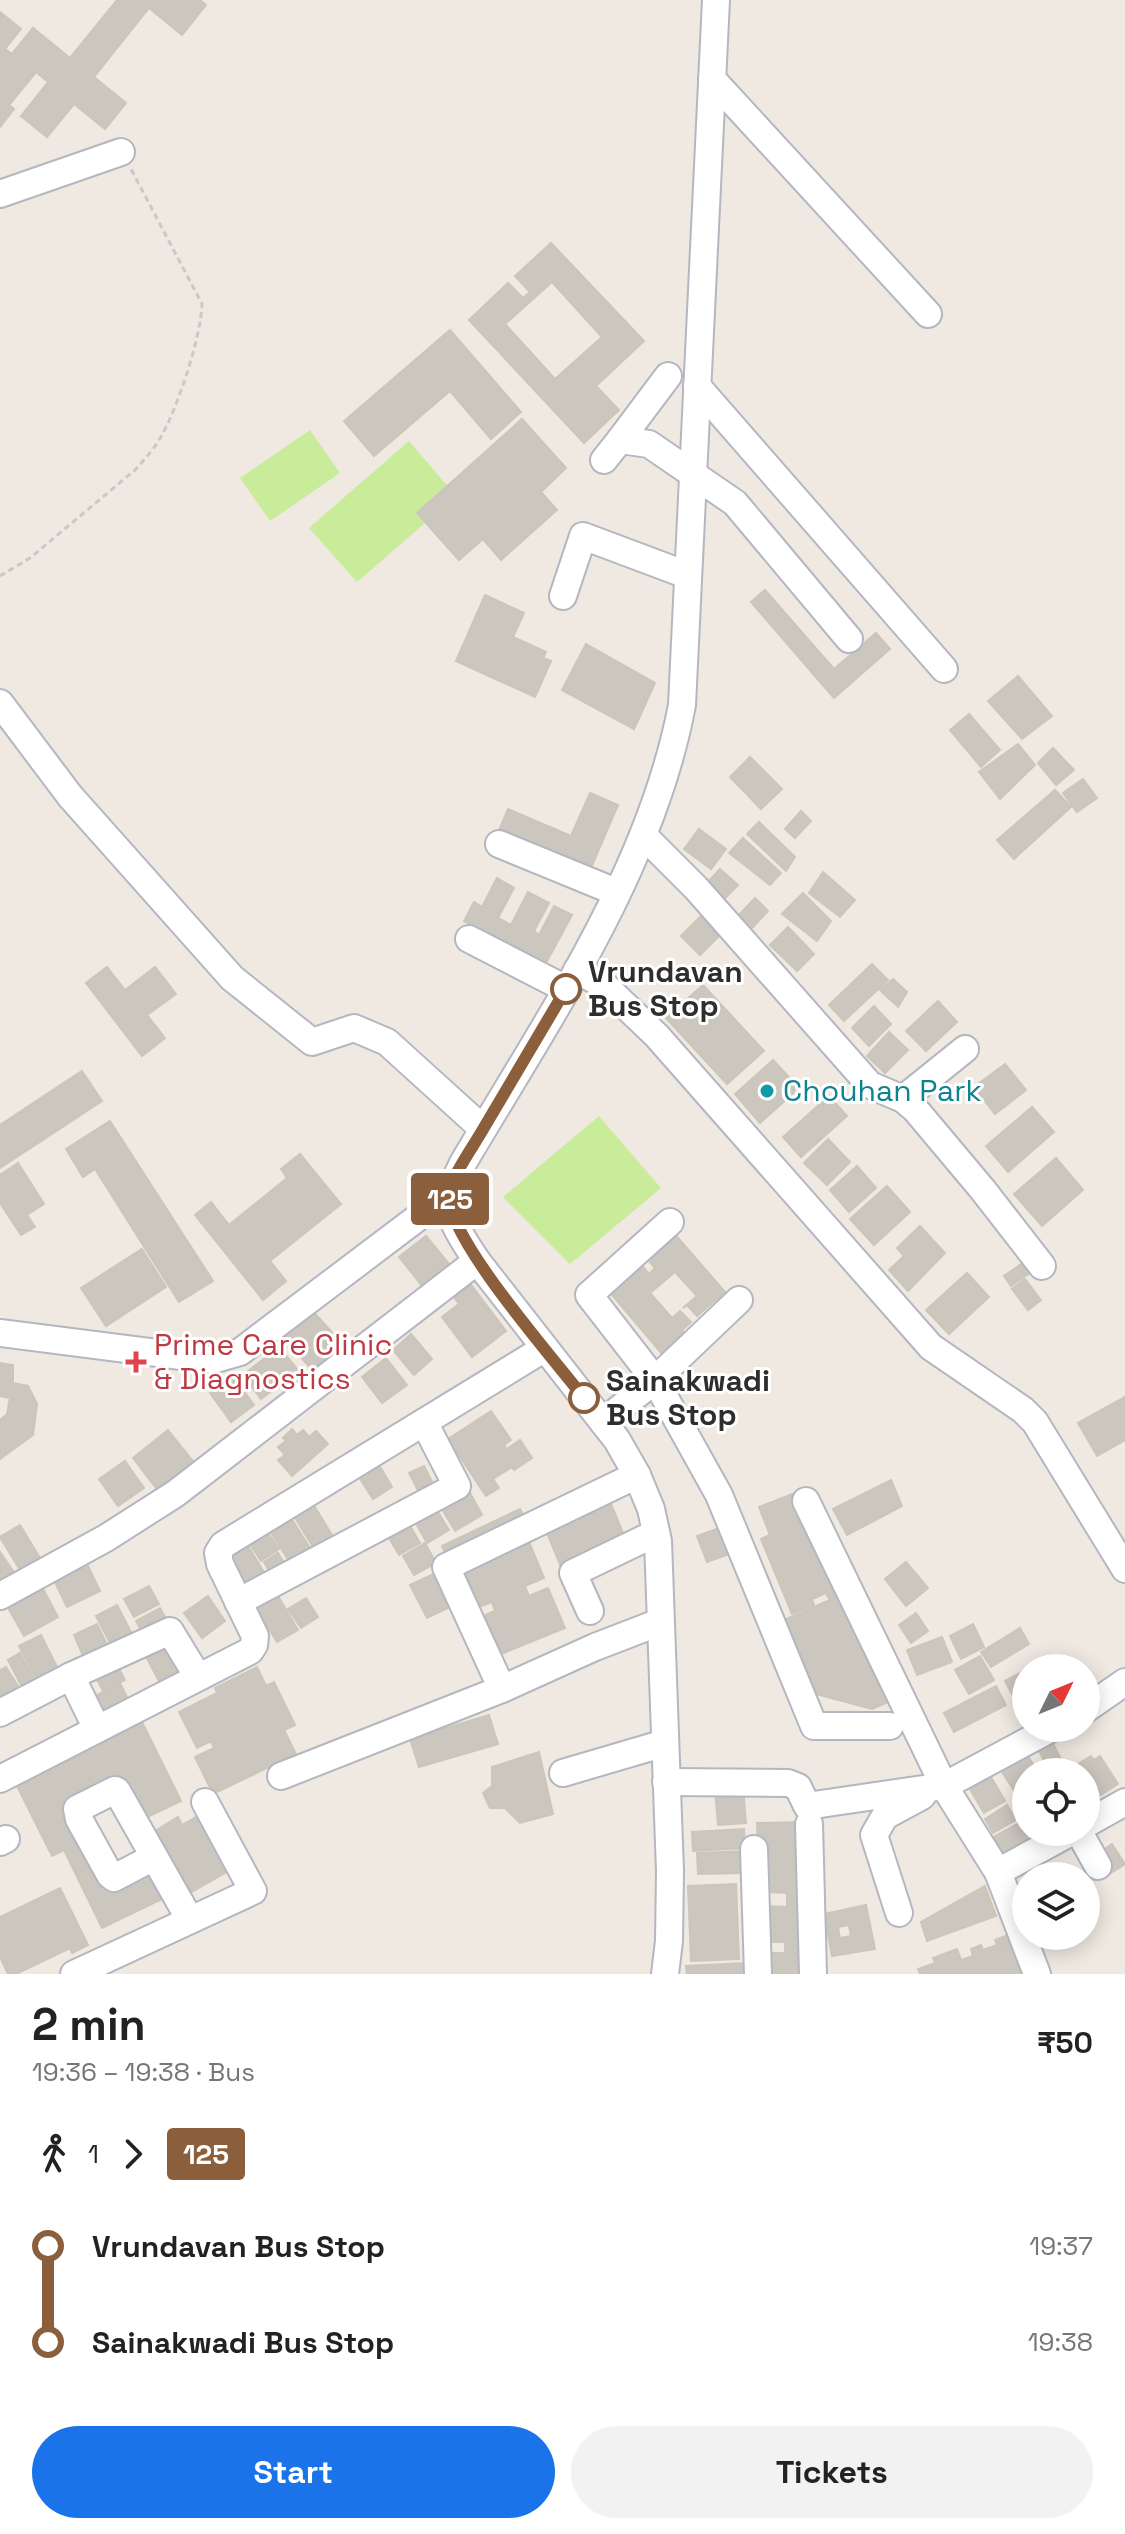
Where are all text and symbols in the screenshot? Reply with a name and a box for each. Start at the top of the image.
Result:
place label: Vrundavan Bus Stop [588,952,743,1025]
marker: Vrundavan Bus Stop [551,974,581,1004]
place label: Chouhan Park [783,1071,982,1110]
marker: Chouhan Park [758,1082,776,1100]
line badge: 125 [404,1173,496,1225]
text: 125 [427,1181,473,1217]
place label: Prime Care Clinic & Diagnostics [154,1325,392,1398]
marker: Prime Care Clinic & Diagnostics [125,1351,147,1373]
place label: Sainakwadi Bus Stop [606,1361,770,1434]
marker: Sainakwadi Bus Stop [569,1383,599,1413]
north arrow [1012,1654,1100,1742]
map controls [1012,1654,1100,1950]
button: locate [1012,1758,1100,1846]
button: layers [1012,1862,1100,1950]
text: 2 min [32,1997,146,2053]
text: ₹50 [1037,2023,1093,2062]
text: 19:36 – 19:38 · Bus [32,2055,255,2089]
icon: walk [32,2132,76,2176]
icon: forward [111,2132,155,2176]
text: 125 [183,2136,229,2172]
text: 1 [88,2137,99,2171]
text: Vrundavan Bus Stop [92,2227,385,2266]
text: 19:37 [1029,2229,1093,2263]
text: Sainakwadi Bus Stop [92,2323,394,2362]
text: 19:38 [1028,2325,1093,2359]
button: Start [32,2426,555,2518]
button: Tickets [571,2426,1093,2518]

